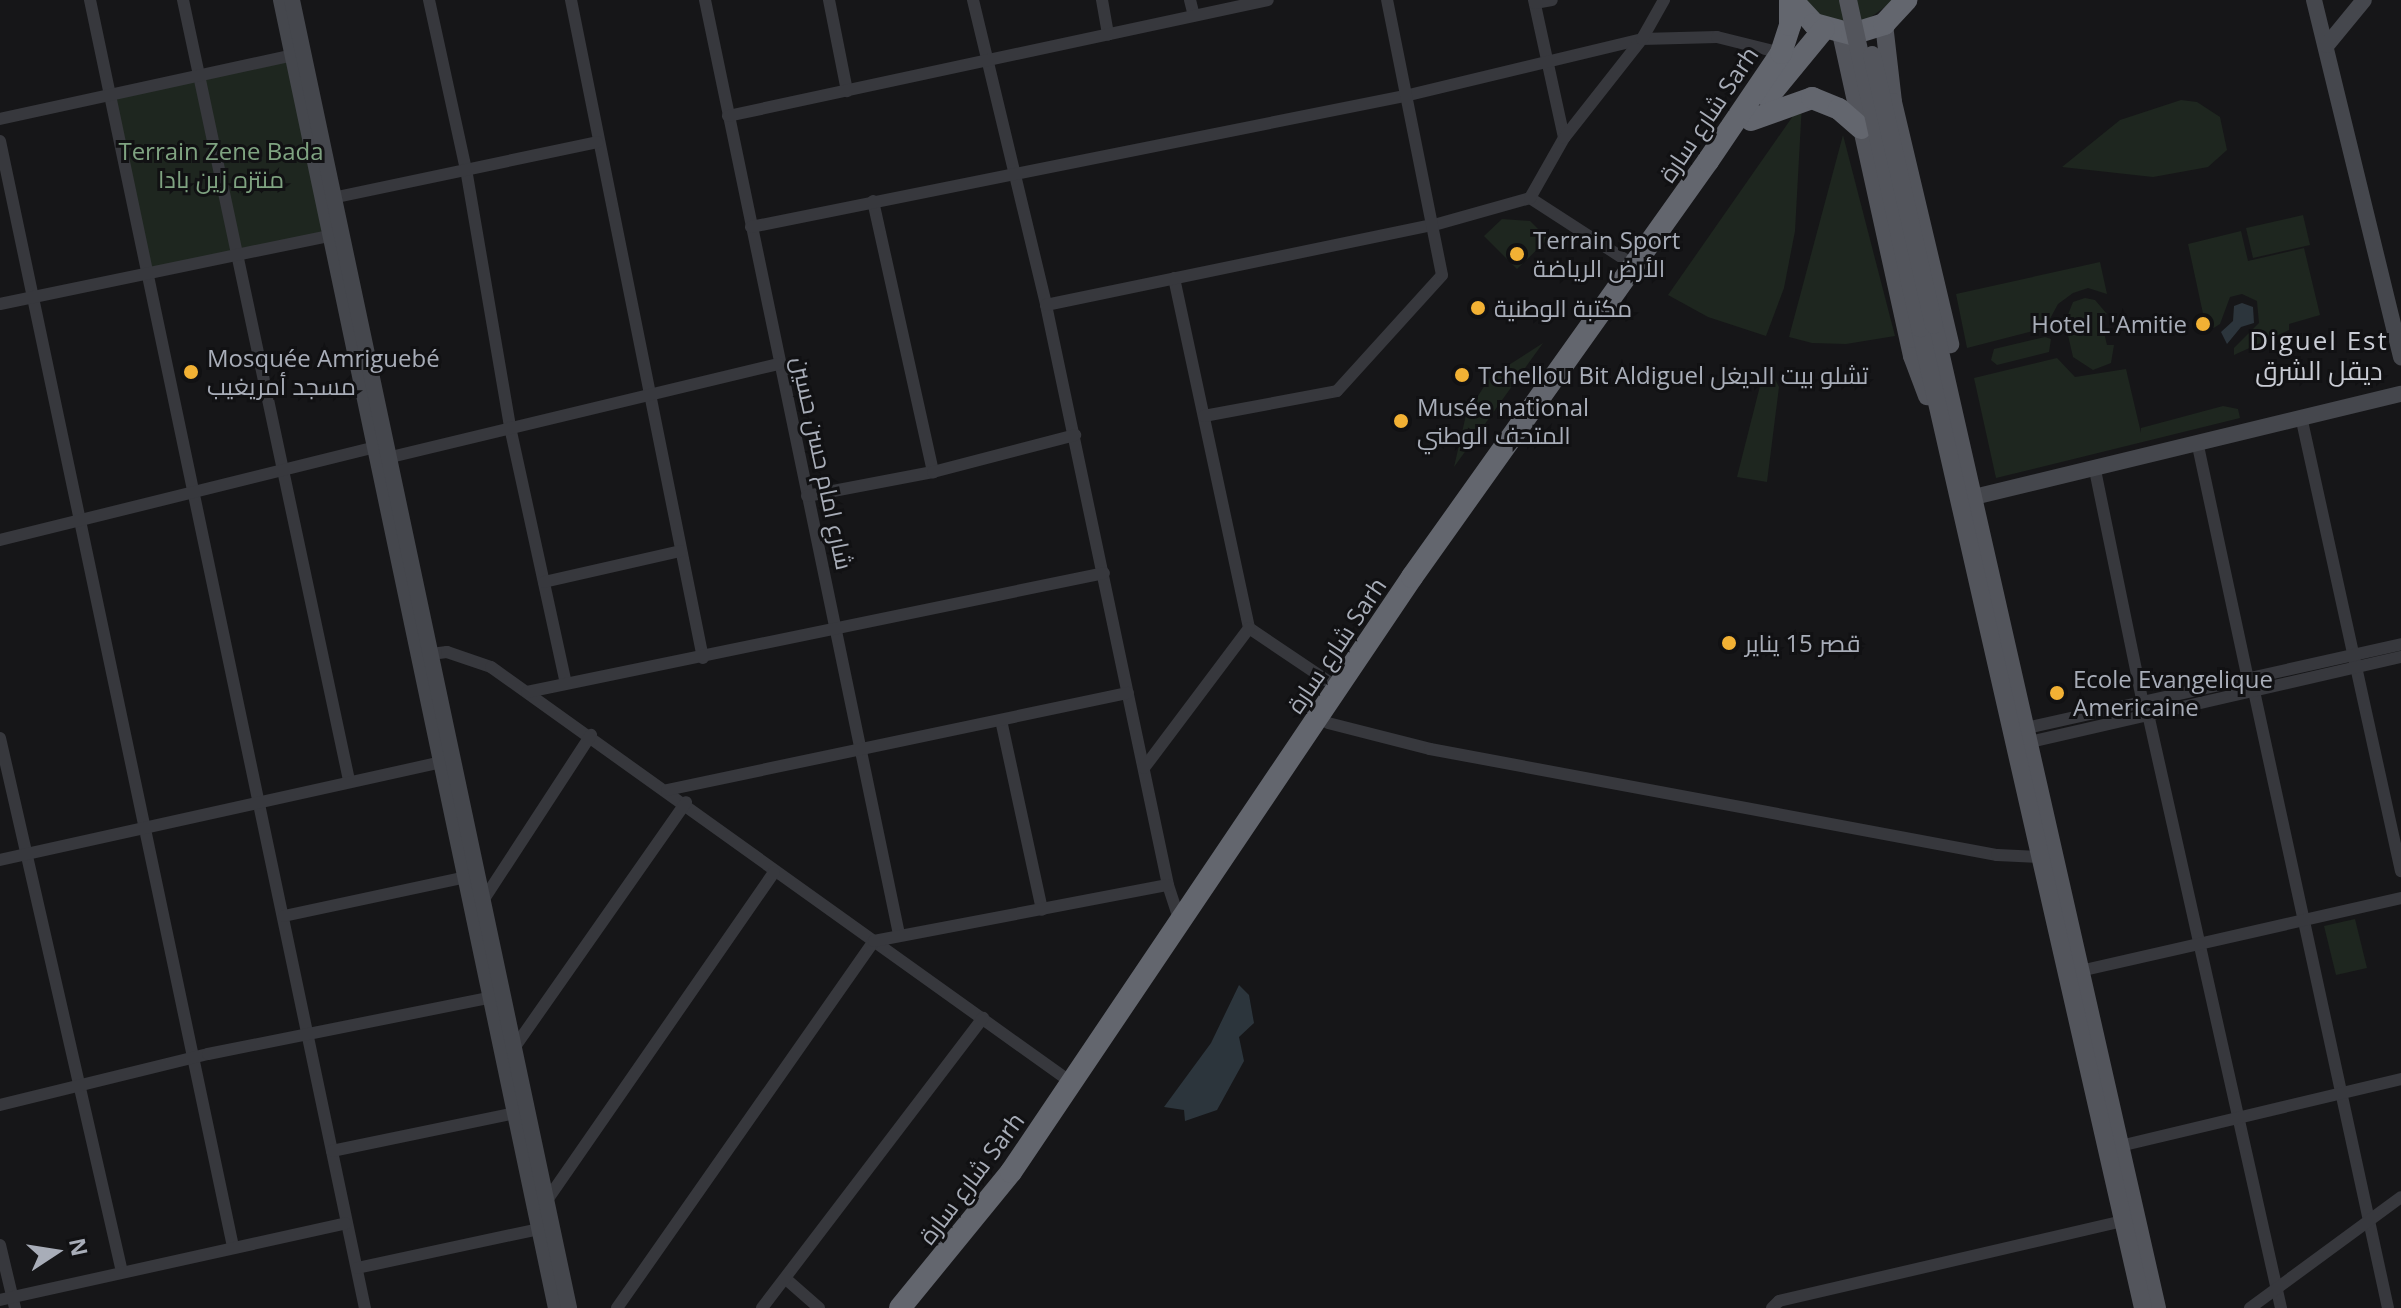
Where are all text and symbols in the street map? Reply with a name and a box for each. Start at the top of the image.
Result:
street label: شارع سارة Sarh [1652,41,1764,187]
park label: Terrain Zene Bada منتزه زين بادا [118,137,324,193]
place label: Terrain Sport الأرض الرياضة [1533,226,1680,282]
marker: Terrain Sport الأرض الرياضة [1508,245,1526,263]
place label: مكتبة الوطنية [1494,294,1632,322]
marker: مكتبة الوطنية [1469,299,1487,317]
place label: Hotel L'Amitie [2031,310,2187,338]
marker: Hotel L'Amitie [2194,315,2212,333]
district label: Diguel Est ديقل الشرق [2249,325,2389,386]
place label: Mosquée Amriguebé مسجد أمريغيب [207,344,440,400]
street label: شارع امام حسن حسين [786,354,860,572]
place label: Tchellou Bit Aldiguel تشلو بيت الديغل [1478,361,1868,389]
marker: Mosquée Amriguebé مسجد أمريغيب [182,363,200,381]
marker: Tchellou Bit Aldiguel تشلو بيت الديغل [1453,366,1471,384]
place label: Musée national المتحف الوطني [1417,393,1589,449]
marker: Musée national المتحف الوطني [1392,412,1410,430]
street label: شارع سارة Sarh [1280,572,1392,718]
place label: قصر 15 يناير [1745,629,1860,657]
marker: قصر 15 يناير [1720,634,1738,652]
place label: Ecole Evangelique Americaine [2073,665,2273,721]
marker: Ecole Evangelique Americaine [2048,684,2066,702]
street label: شارع سارة Sarh [912,1107,1030,1249]
north arrow [16,1212,96,1292]
text: N [63,1235,96,1259]

